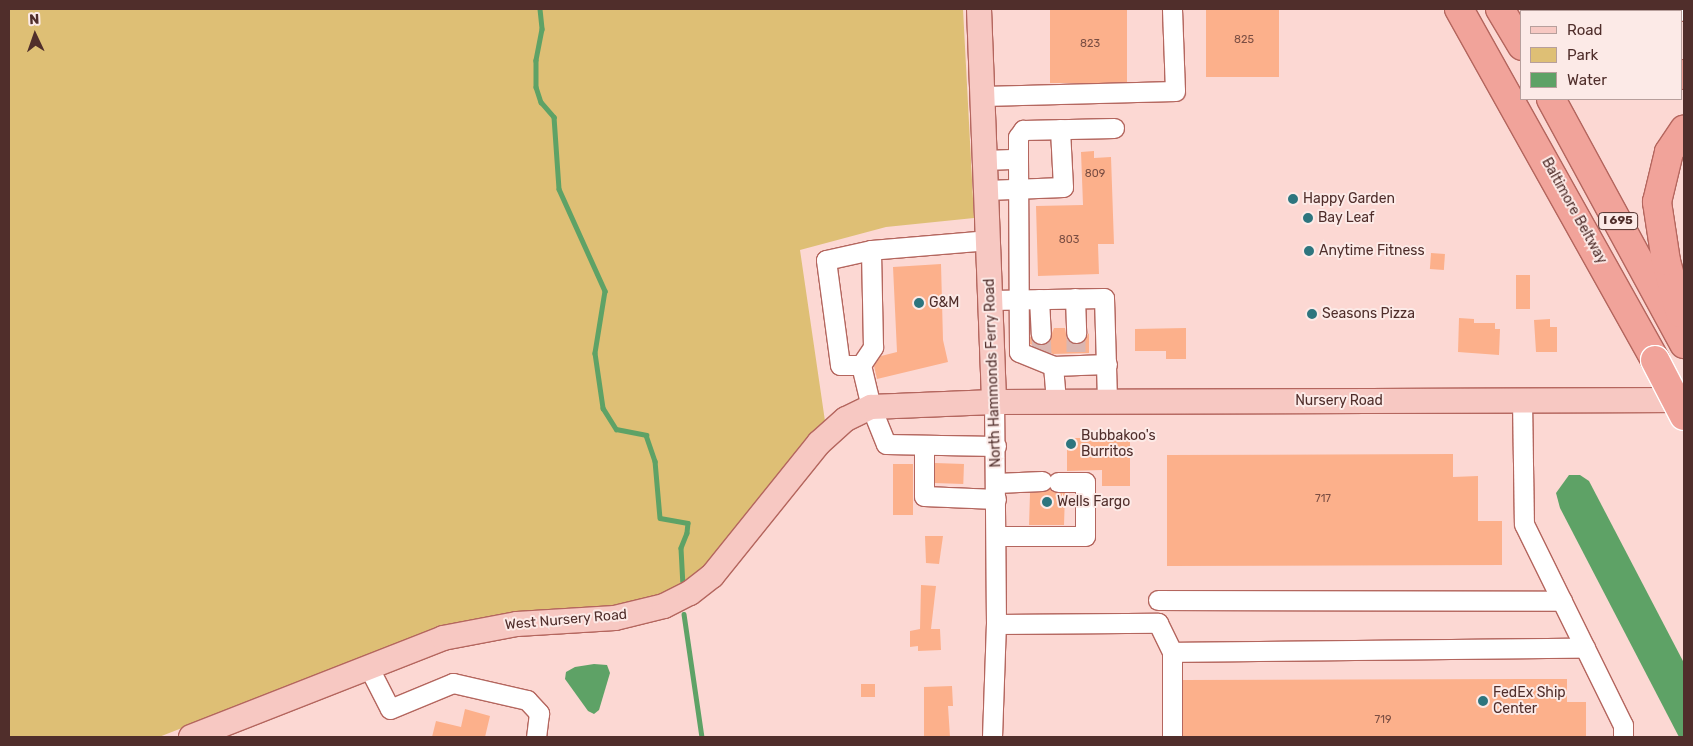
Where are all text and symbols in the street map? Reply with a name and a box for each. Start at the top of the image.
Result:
north arrow [10,10,60,60]
legend [1520,10,1683,100]
text: N [29,11,40,28]
text: Road [1567,21,1603,39]
house number: 825 [1234,33,1254,47]
house number: 823 [1080,37,1100,51]
text: Park [1567,46,1598,64]
text: Water [1567,71,1607,89]
street label: Baltimore Beltway [1538,155,1610,267]
house number: 809 [1085,167,1105,181]
place label: Happy Garden [1303,191,1395,207]
marker: Happy Garden [1287,193,1299,205]
place label: Bay Leaf [1318,210,1375,226]
marker: Bay Leaf [1302,212,1314,224]
road number: I 695 [1598,212,1638,230]
house number: 803 [1059,233,1079,247]
place label: Anytime Fitness [1319,243,1425,259]
marker: Anytime Fitness [1303,245,1315,257]
street label: North Hammonds Ferry Road [981,278,1005,468]
place label: G&M [929,295,959,311]
marker: G&M [913,297,925,309]
place label: Seasons Pizza [1322,306,1415,322]
marker: Seasons Pizza [1306,308,1318,320]
street label: Nursery Road [1295,393,1383,409]
place label: Bubbakoo's Burritos [1081,428,1156,461]
marker: Bubbakoo's Burritos [1065,438,1077,450]
house number: 717 [1315,492,1331,506]
place label: Wells Fargo [1057,494,1130,510]
marker: Wells Fargo [1041,496,1053,508]
street label: West Nursery Road [504,606,628,634]
place label: FedEx Ship Center [1493,685,1566,718]
marker: FedEx Ship Center [1477,695,1489,707]
house number: 719 [1375,713,1391,727]

